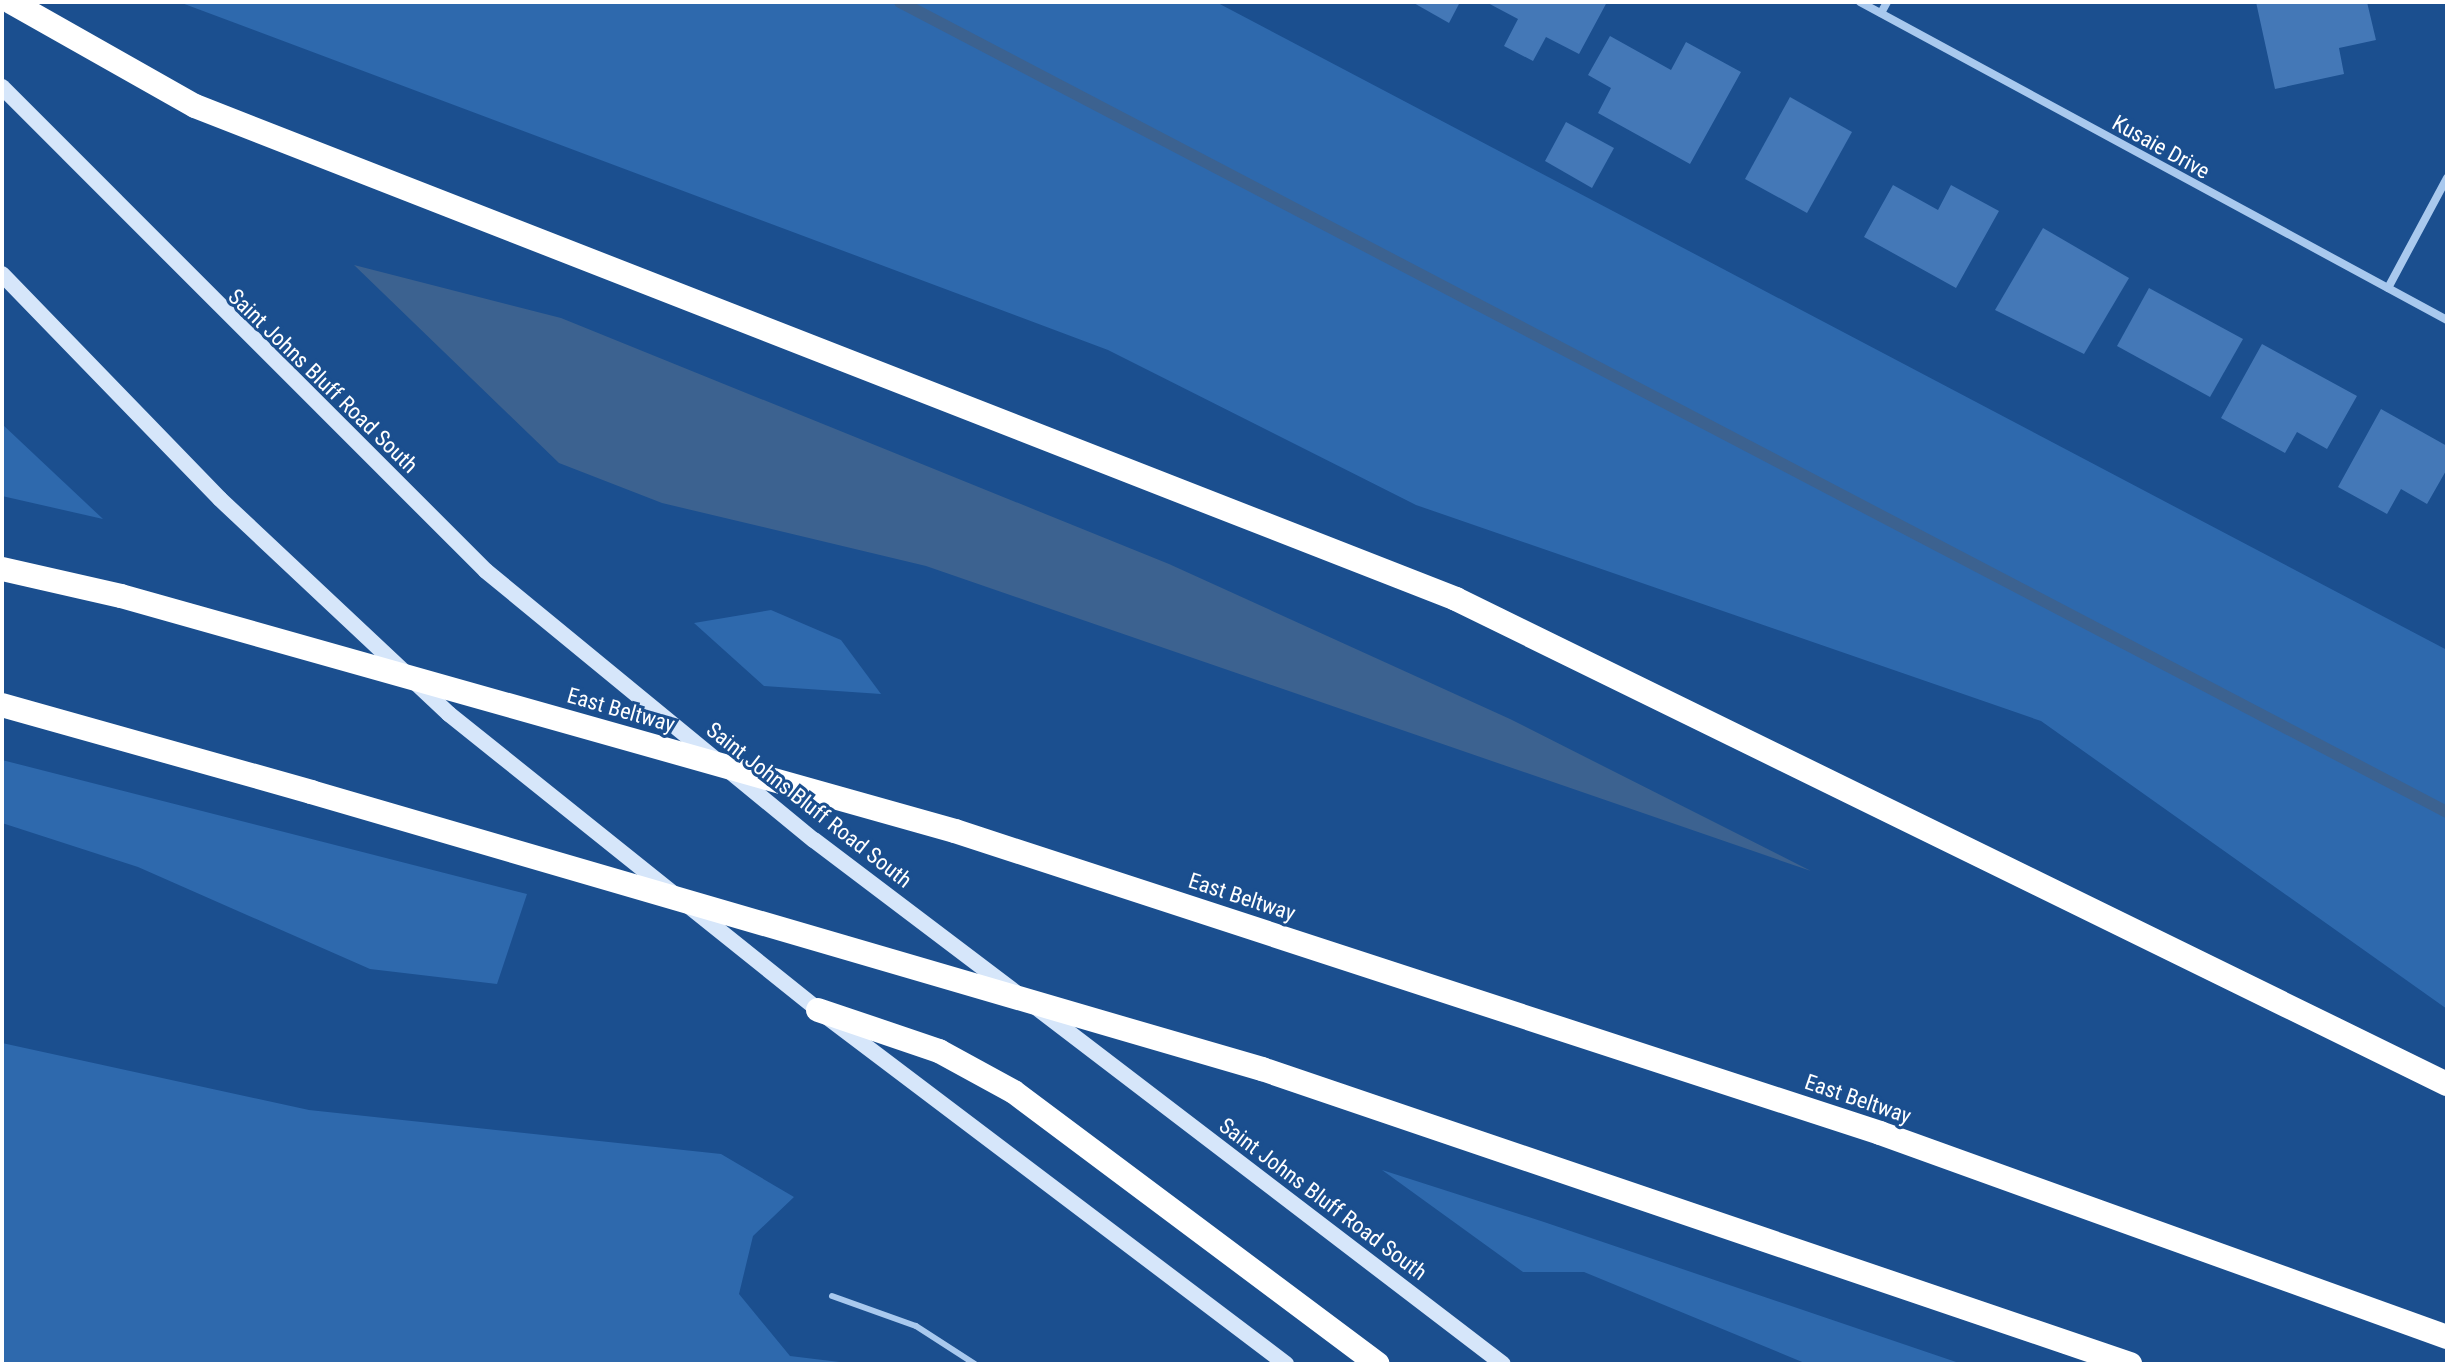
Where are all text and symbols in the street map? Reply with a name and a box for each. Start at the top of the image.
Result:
street label: Kusaie Drive [2108,109,2214,185]
street label: Saint Johns Bluff Road South [223,284,423,478]
street label: East Beltway [564,682,678,738]
street label: Saint Johns Bluff Road South [701,717,917,893]
street label: East Beltway [1185,867,1299,927]
street label: East Beltway [1801,1068,1915,1130]
street label: Saint Johns Bluff Road South [1214,1112,1432,1286]

